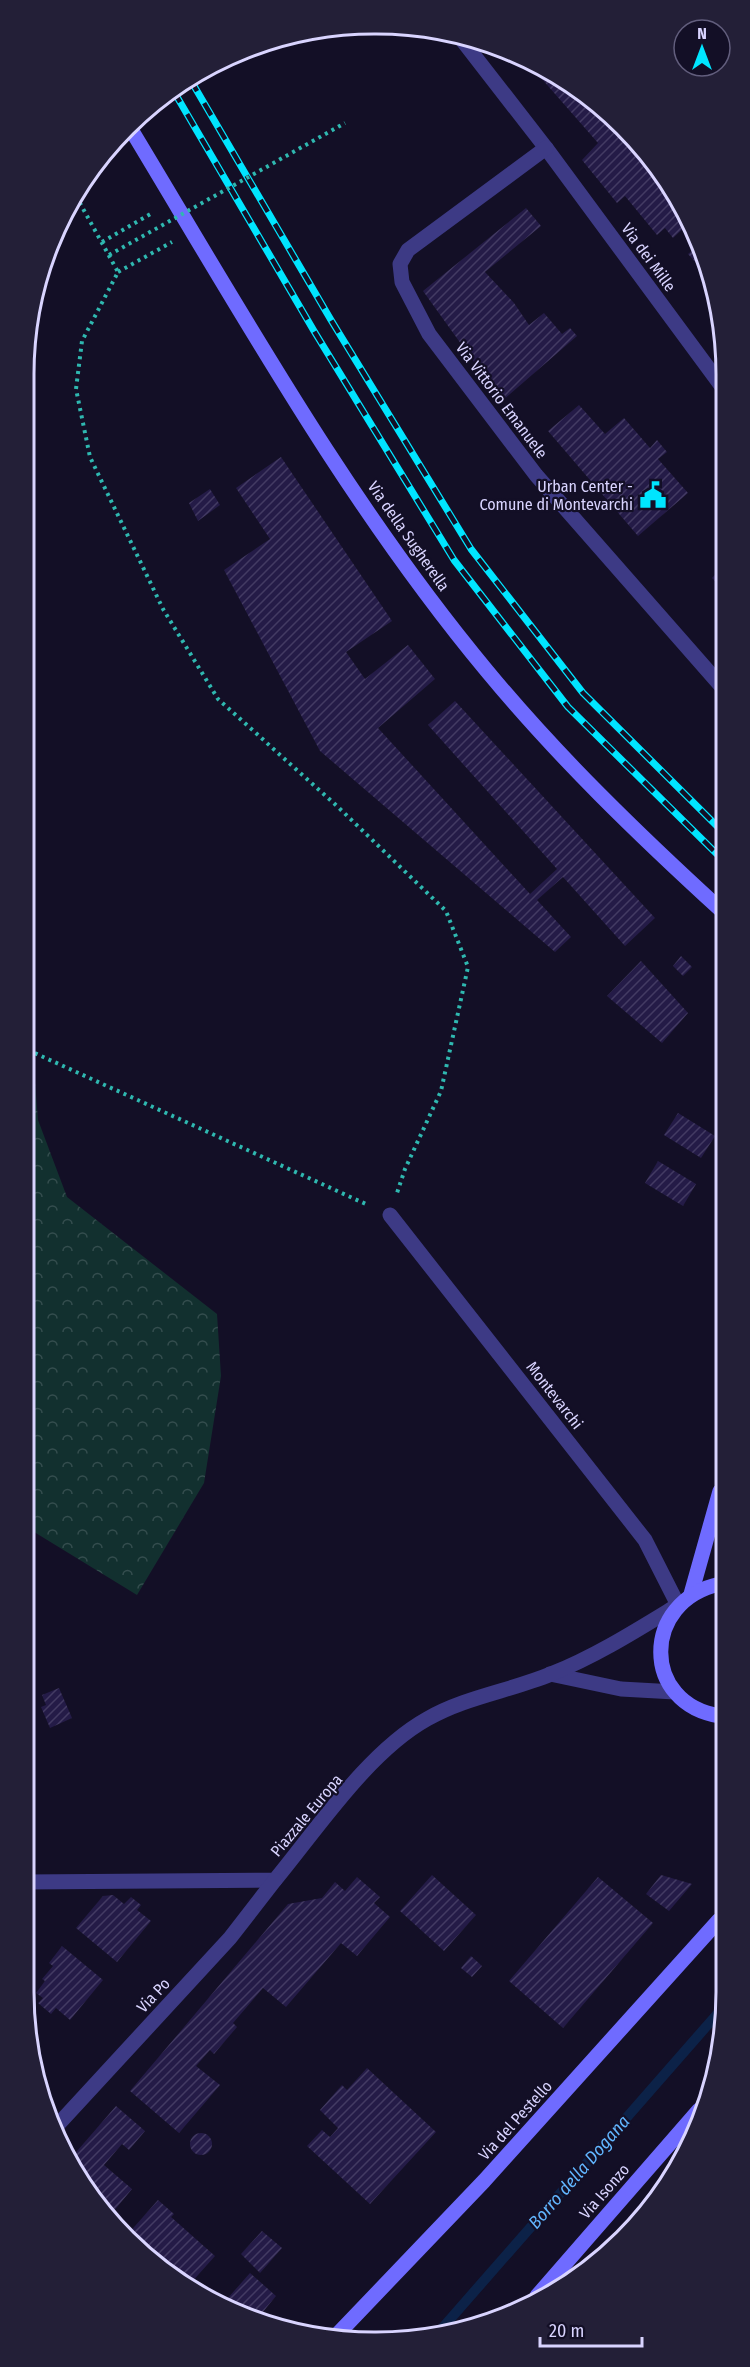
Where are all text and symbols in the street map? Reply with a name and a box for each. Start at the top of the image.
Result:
north arrow [672,18,732,78]
text: N [697,24,707,43]
street label: Via dei Mille [617,219,680,295]
street label: Via Vittorio Emanuele [452,338,552,462]
place label: Urban Center - Comune di Montevarchi [479,477,633,514]
street label: Via della Sugherella [364,478,454,595]
public building icon: Urban Center - Comune di Montevarchi [638,480,668,510]
street label: Montevarchi [522,1358,587,1433]
street label: Piazzale Europa [266,1770,346,1860]
street label: Via Po [133,1974,174,2016]
street label: Via del Pestello [475,2077,556,2164]
water label: Borro della Dogana [524,2111,634,2233]
street label: Via Isonzo [575,2160,633,2223]
scale bar [540,2310,642,2348]
text: 20 m [549,2320,584,2342]

